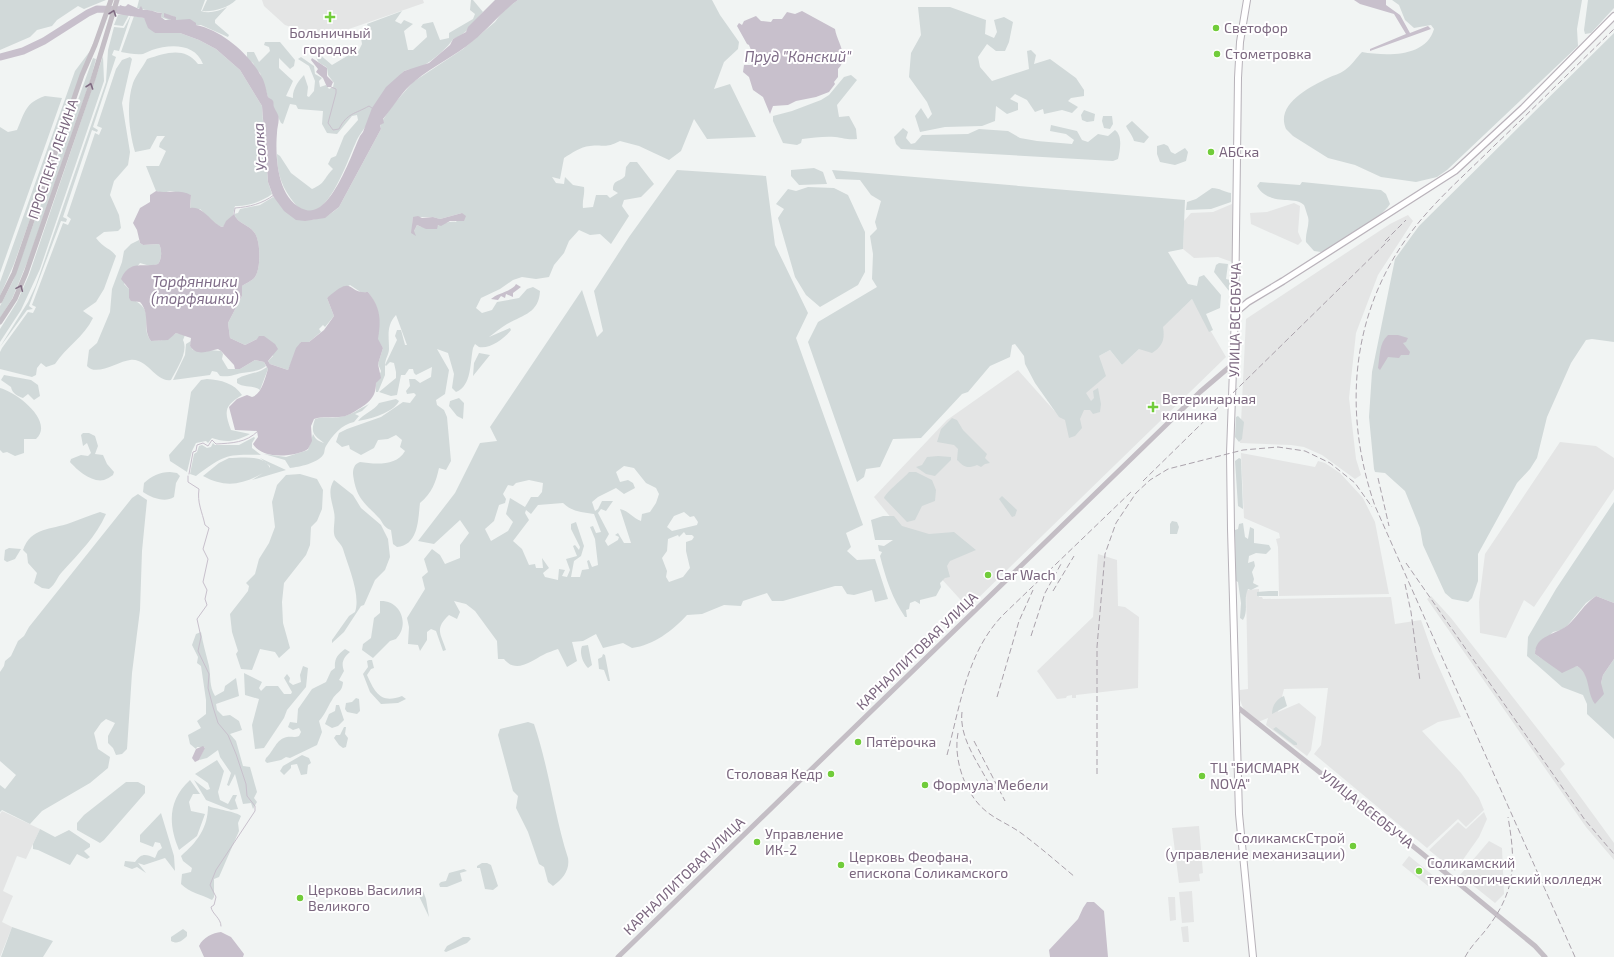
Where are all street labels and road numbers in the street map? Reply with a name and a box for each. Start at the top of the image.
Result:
street label: ПРОСПЕКТ ЛЕНИНА [24,96,81,221]
street label: УЛИЦА ВСЕОБУЧА [1225,262,1244,378]
street label: КАРНАЛЛИТОВАЯ УЛИЦА [852,588,981,713]
street label: УЛИЦА ВСЕОБУЧА [1317,766,1418,852]
street label: КАРНАЛЛИТОВАЯ УЛИЦА [619,813,748,938]

